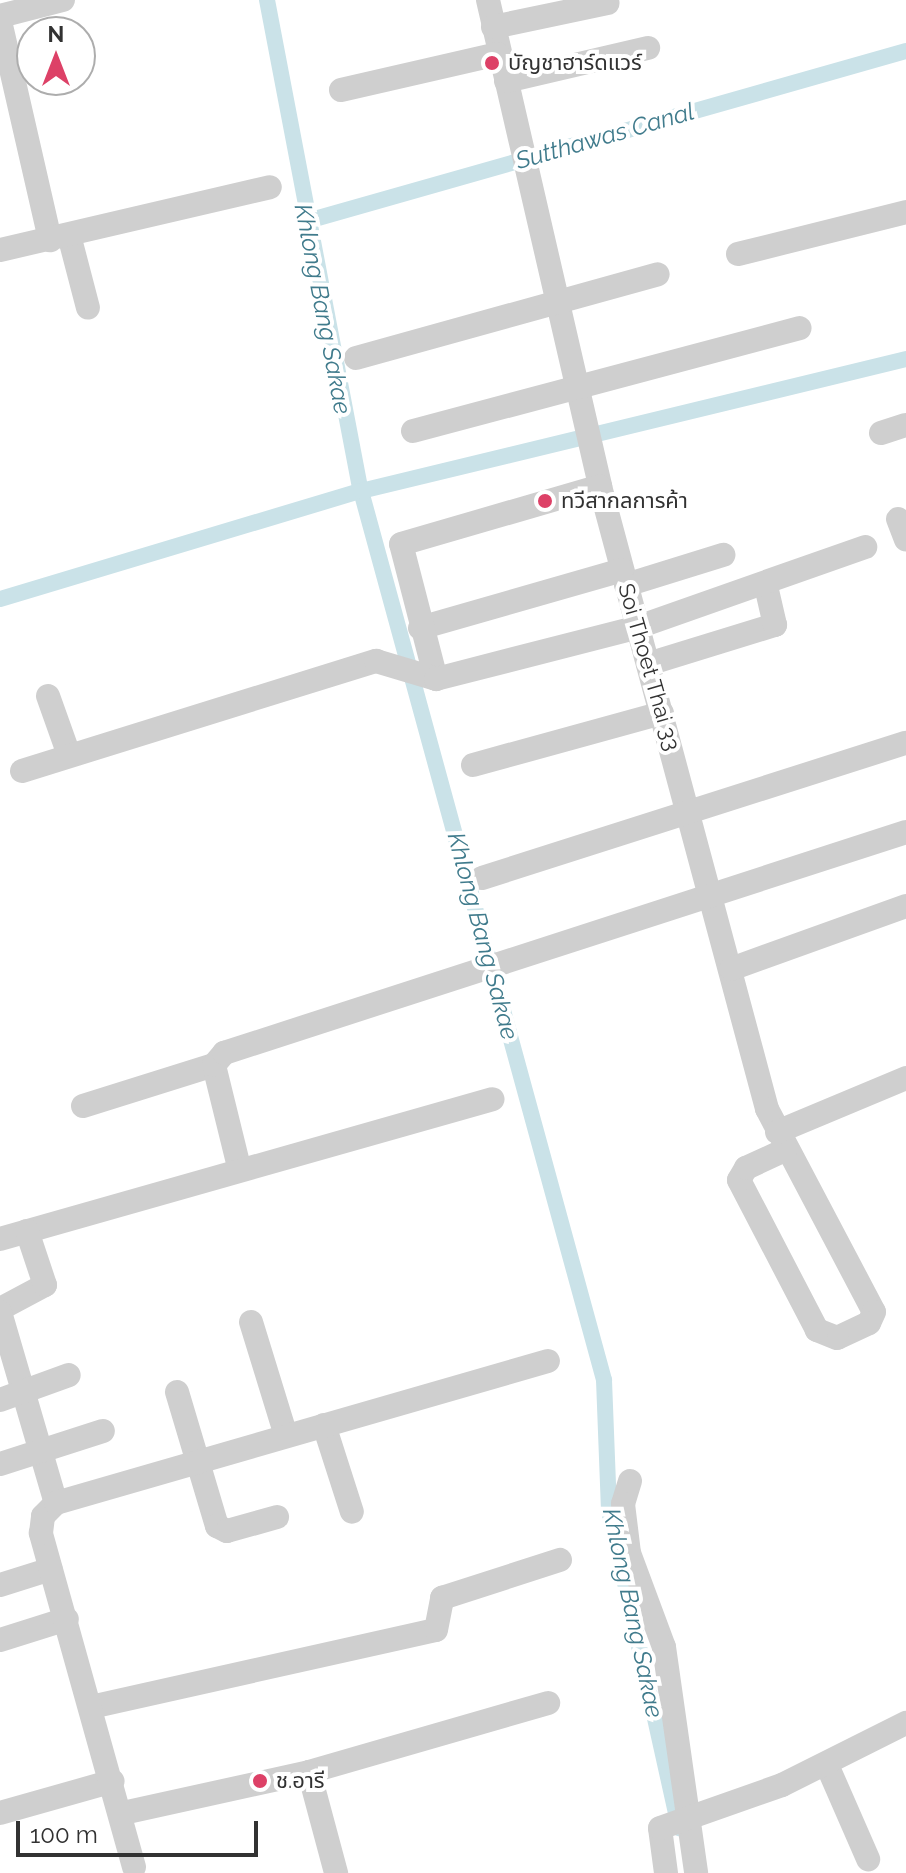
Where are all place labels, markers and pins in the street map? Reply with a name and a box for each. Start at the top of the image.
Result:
place label: บัญชาฮาร์ดแวร์ [508,50,642,76]
marker: บัญชาฮาร์ดแวร์ [483,54,501,72]
place label: ทวีสากลการค้า [561,488,688,514]
marker: ทวีสากลการค้า [536,492,554,510]
place label: ช.อารี [276,1768,325,1794]
marker: ช.อารี [251,1772,269,1790]

